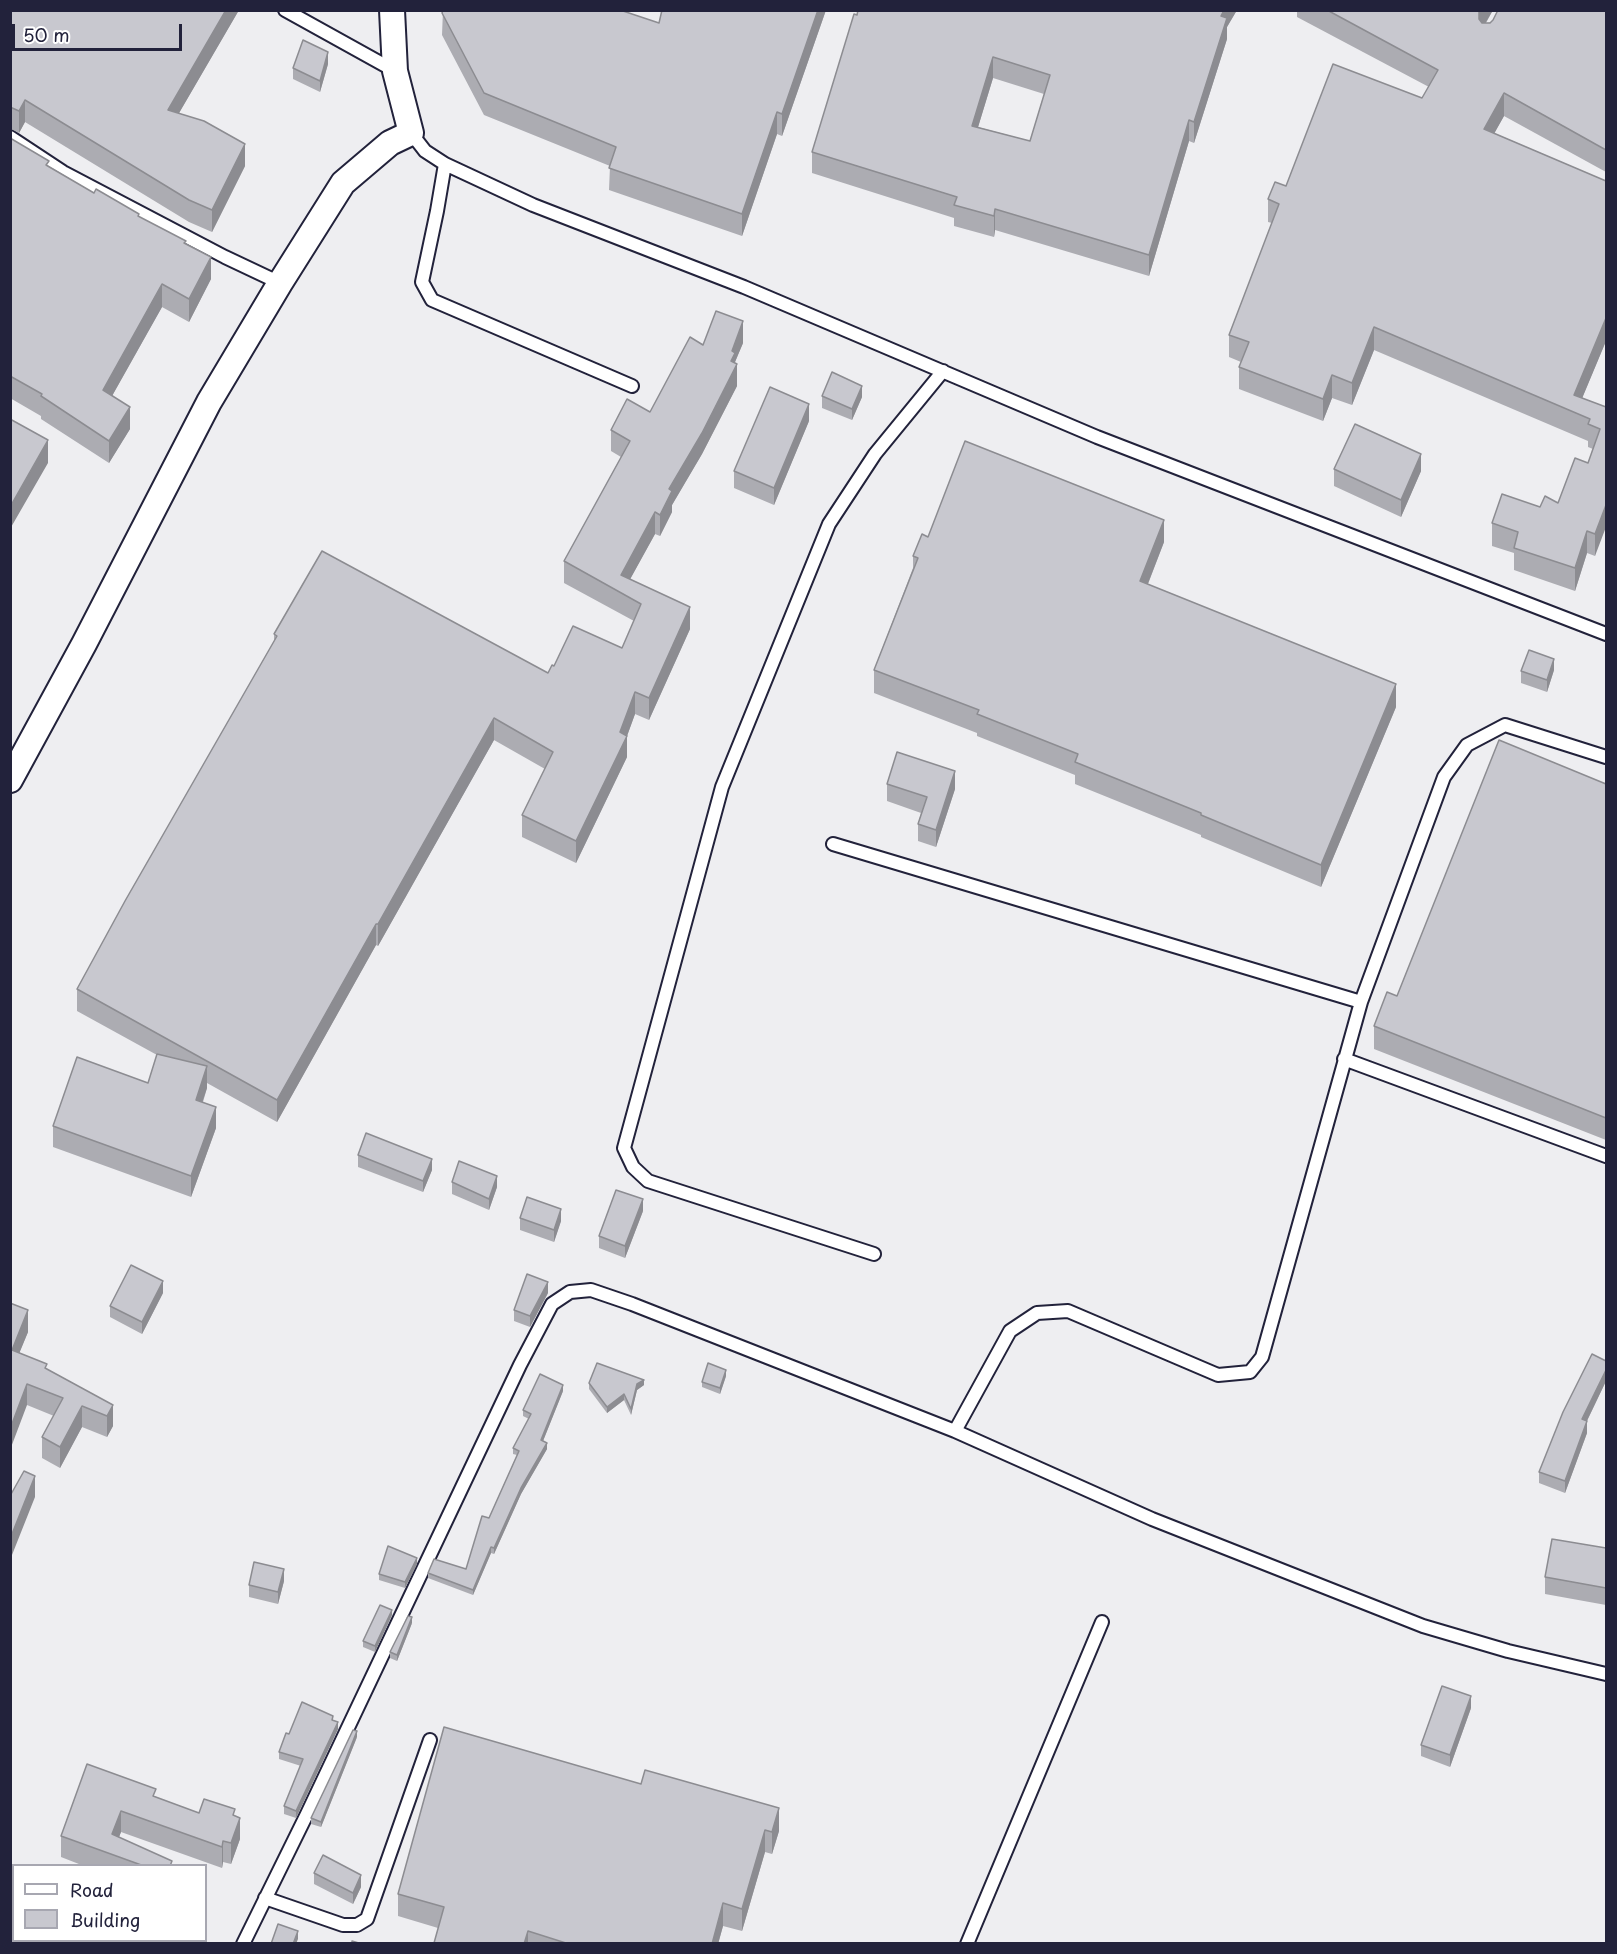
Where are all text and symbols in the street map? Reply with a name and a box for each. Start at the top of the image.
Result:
scale bar [15,12,184,50]
text: 50 m [23,21,70,48]
legend [12,1864,207,1942]
text: Road [70,1876,114,1903]
text: Building [70,1906,140,1933]

